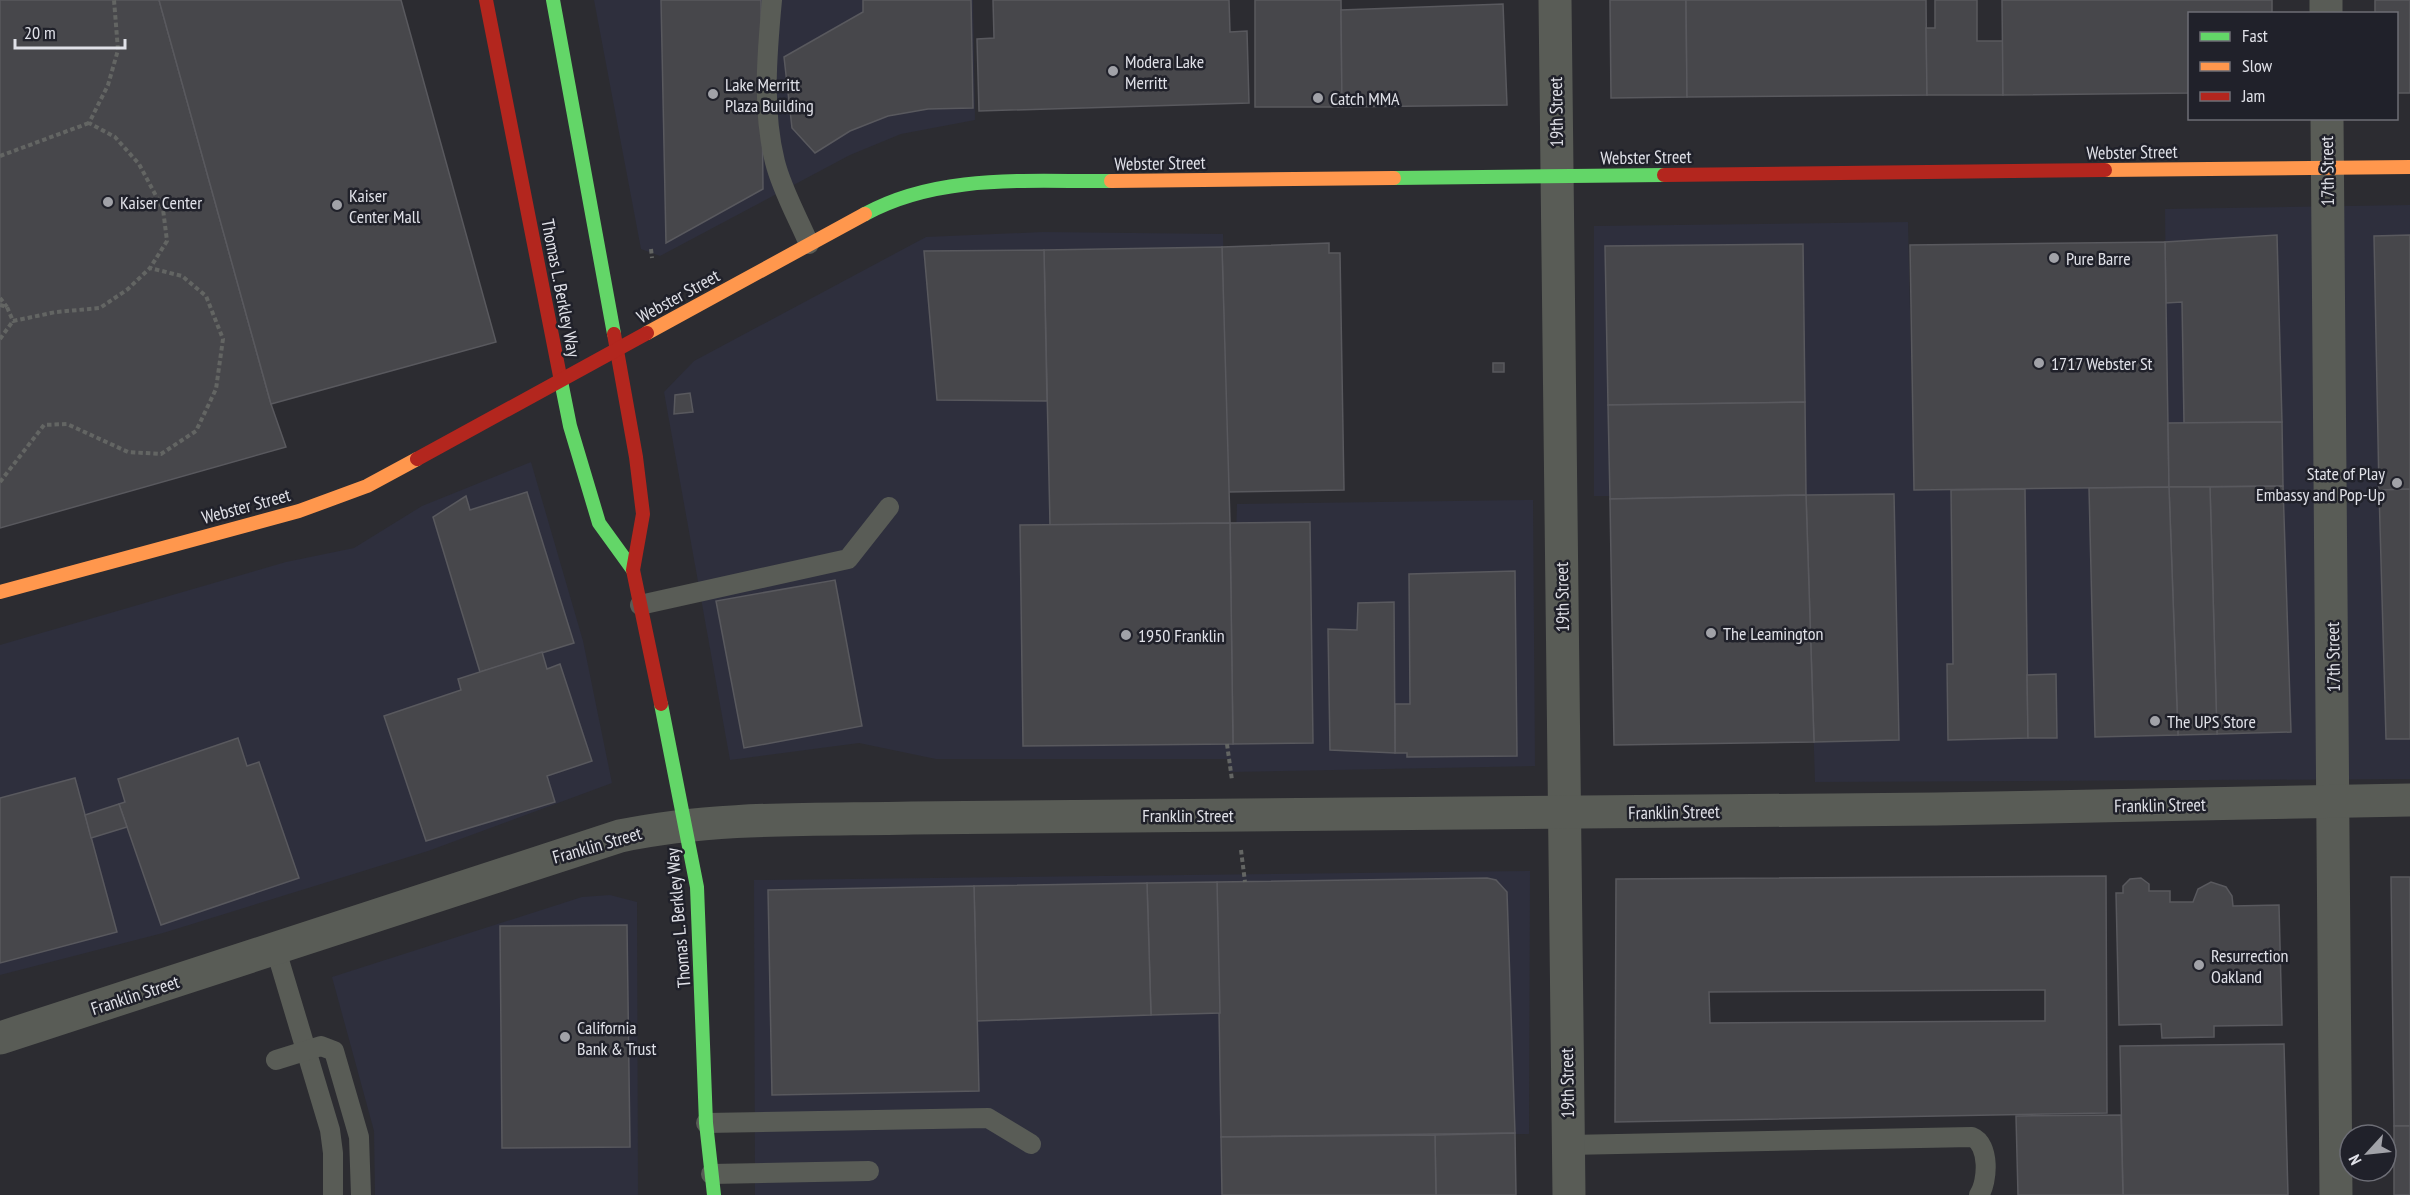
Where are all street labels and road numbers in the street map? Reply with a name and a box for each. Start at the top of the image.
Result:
street label: 19th Street [1544,77,1568,147]
street label: 17th Street [2315,136,2339,206]
street label: Webster Street [2086,140,2178,164]
street label: Webster Street [1600,145,1692,169]
street label: Webster Street [1114,151,1206,175]
street label: Thomas L. Berkley Way [536,217,586,359]
street label: Webster Street [633,264,723,328]
street label: Webster Street [199,483,293,529]
street label: 19th Street [1550,562,1574,632]
street label: 17th Street [2321,622,2345,692]
street label: Franklin Street [2114,793,2206,817]
street label: Franklin Street [1628,800,1720,824]
street label: Franklin Street [1142,804,1234,827]
street label: Franklin Street [550,821,644,869]
street label: Thomas L. Berkley Way [660,847,696,989]
street label: Franklin Street [88,970,182,1020]
street label: 19th Street [1555,1048,1579,1118]

